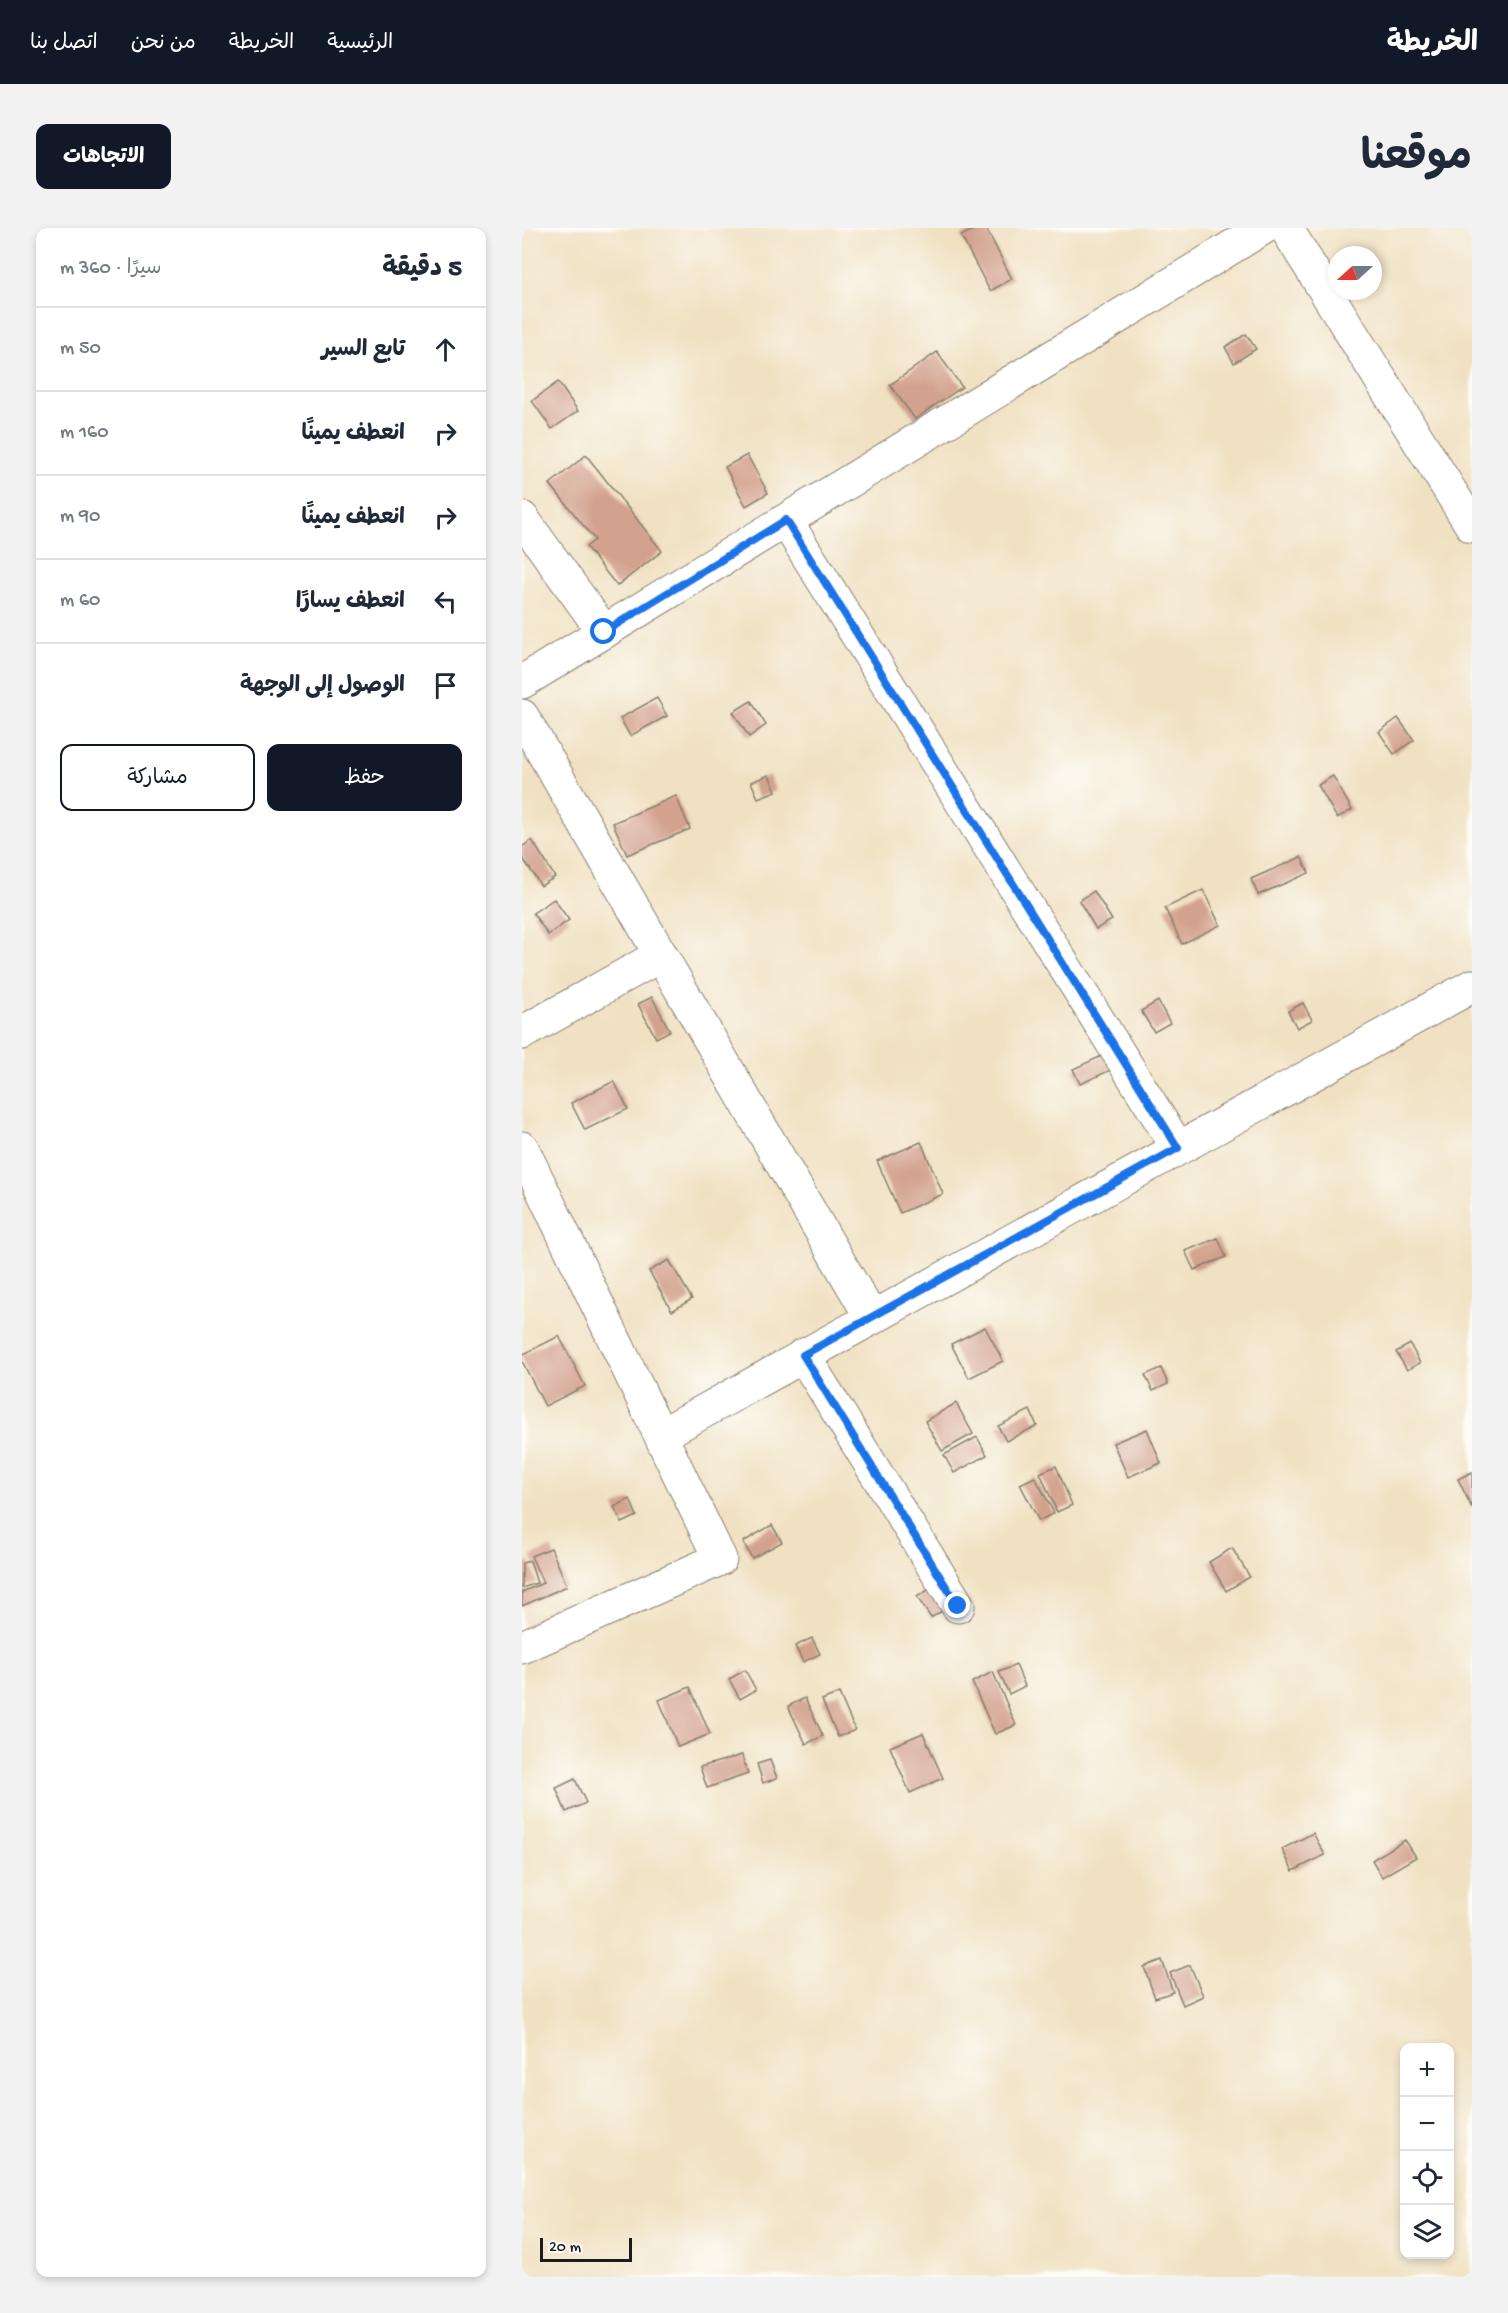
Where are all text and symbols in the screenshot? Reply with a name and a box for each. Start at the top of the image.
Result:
text: الخريطة [1387,28,1478,61]
text: اتصل بنا [30,32,98,57]
text: من نحن [131,32,196,57]
text: الخريطة [229,32,294,57]
text: الرئيسية [327,32,393,57]
button: الاتجاهات [36,124,171,189]
text: موقعنا [1361,136,1472,185]
north arrow [1328,246,1382,300]
text: 5 دقيقة [382,255,462,286]
text: سيرًا · 360 m [60,258,161,281]
icon: ahead [429,333,462,366]
text: 50 m [60,338,101,361]
text: تابع السير [321,338,405,364]
icon: right [429,417,462,450]
text: 160 m [60,422,109,445]
text: انعطف يمينًا [302,422,405,448]
icon: right [429,501,462,534]
text: 90 m [60,506,100,529]
text: انعطف يمينًا [302,506,405,532]
icon: left [429,585,462,618]
text: 60 m [60,590,100,613]
text: انعطف يسارًا [296,590,405,616]
route start [590,618,616,644]
icon: arrive [429,669,462,702]
text: الوصول إلى الوجهة [240,674,405,700]
button: مشاركة [60,744,255,811]
button: حفظ [267,744,462,811]
route end [944,1592,970,1618]
map controls [1400,2043,1454,2259]
button: + [1400,2043,1454,2097]
button: − [1400,2097,1454,2151]
button: locate [1400,2151,1454,2205]
button: layers [1400,2205,1454,2259]
scale bar [540,2235,632,2262]
text: 20 m [549,2239,581,2258]

